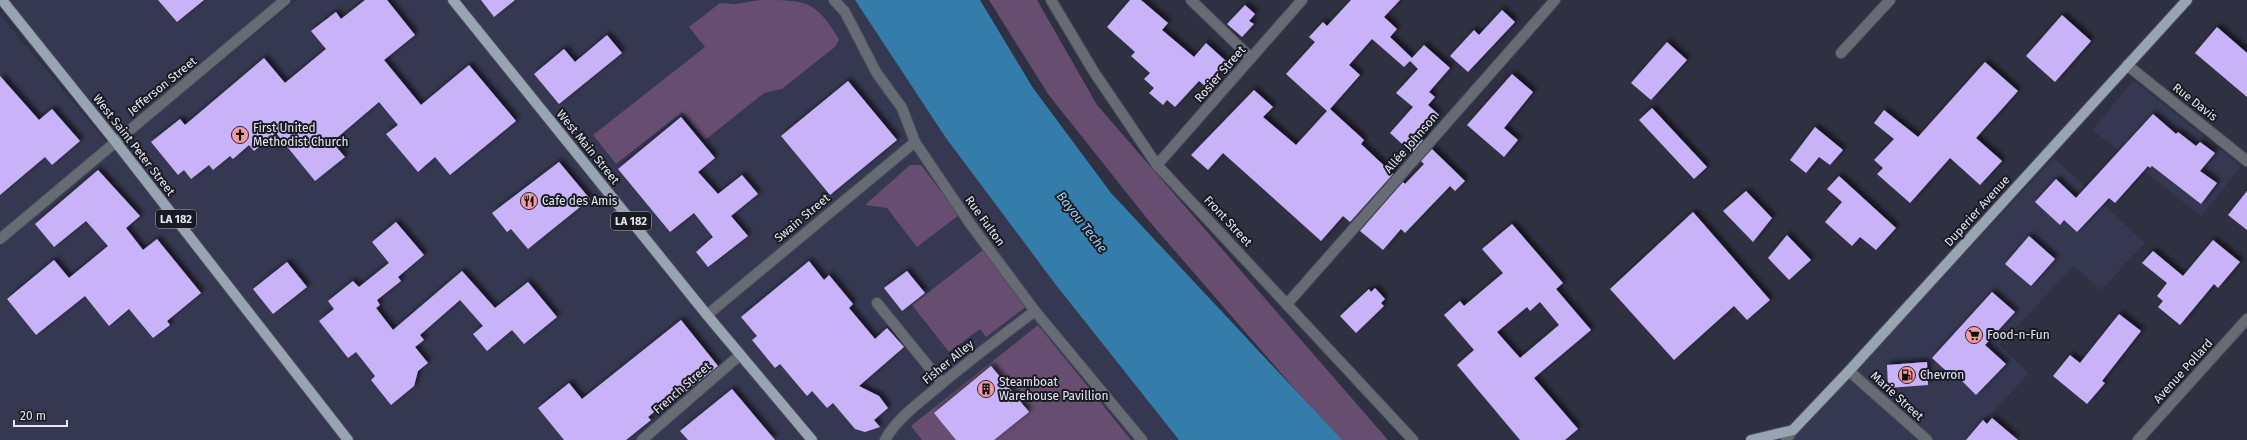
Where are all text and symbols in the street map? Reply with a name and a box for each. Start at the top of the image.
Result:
street label: Rosier Street [1192,43,1249,105]
street label: Jefferson Street [125,54,200,118]
street label: Rue Davis [2170,80,2220,124]
street label: West Saint Peter Street [90,92,178,199]
street label: West Main Street [554,107,623,187]
street label: Allée Johnson [1381,110,1441,176]
place label: First United Methodist Church [253,121,349,149]
church icon: First United Methodist Church [230,125,250,145]
street label: Duperier Avenue [1941,173,2013,249]
water label: Bayou Teche [1054,189,1110,256]
street label: Swain Street [772,190,833,245]
restaurant icon: Cafe des Amis [519,191,539,211]
street label: Rue Fulton [962,193,1008,249]
street label: Front Street [1201,193,1255,250]
place label: Cafe des Amis [542,194,618,208]
road number: LA 182 [156,210,196,228]
road number: LA 182 [611,212,651,230]
supermarket icon: Food-n-Fun [1964,325,1984,345]
place label: Food-n-Fun [1987,328,2050,342]
street label: Avenue Pollard [2151,336,2215,406]
street label: Fisher Alley [919,337,977,387]
street label: French Street [650,359,714,417]
fuel station icon: Chevron [1897,365,1917,385]
place label: Chevron [1920,368,1964,382]
street label: Marie Street [1868,369,1927,424]
place label: Steamboat Warehouse Pavillion [999,375,1109,403]
building icon: Steamboat Warehouse Pavillion [976,379,996,399]
scale bar [14,402,67,428]
text: 20 m [20,409,46,423]

